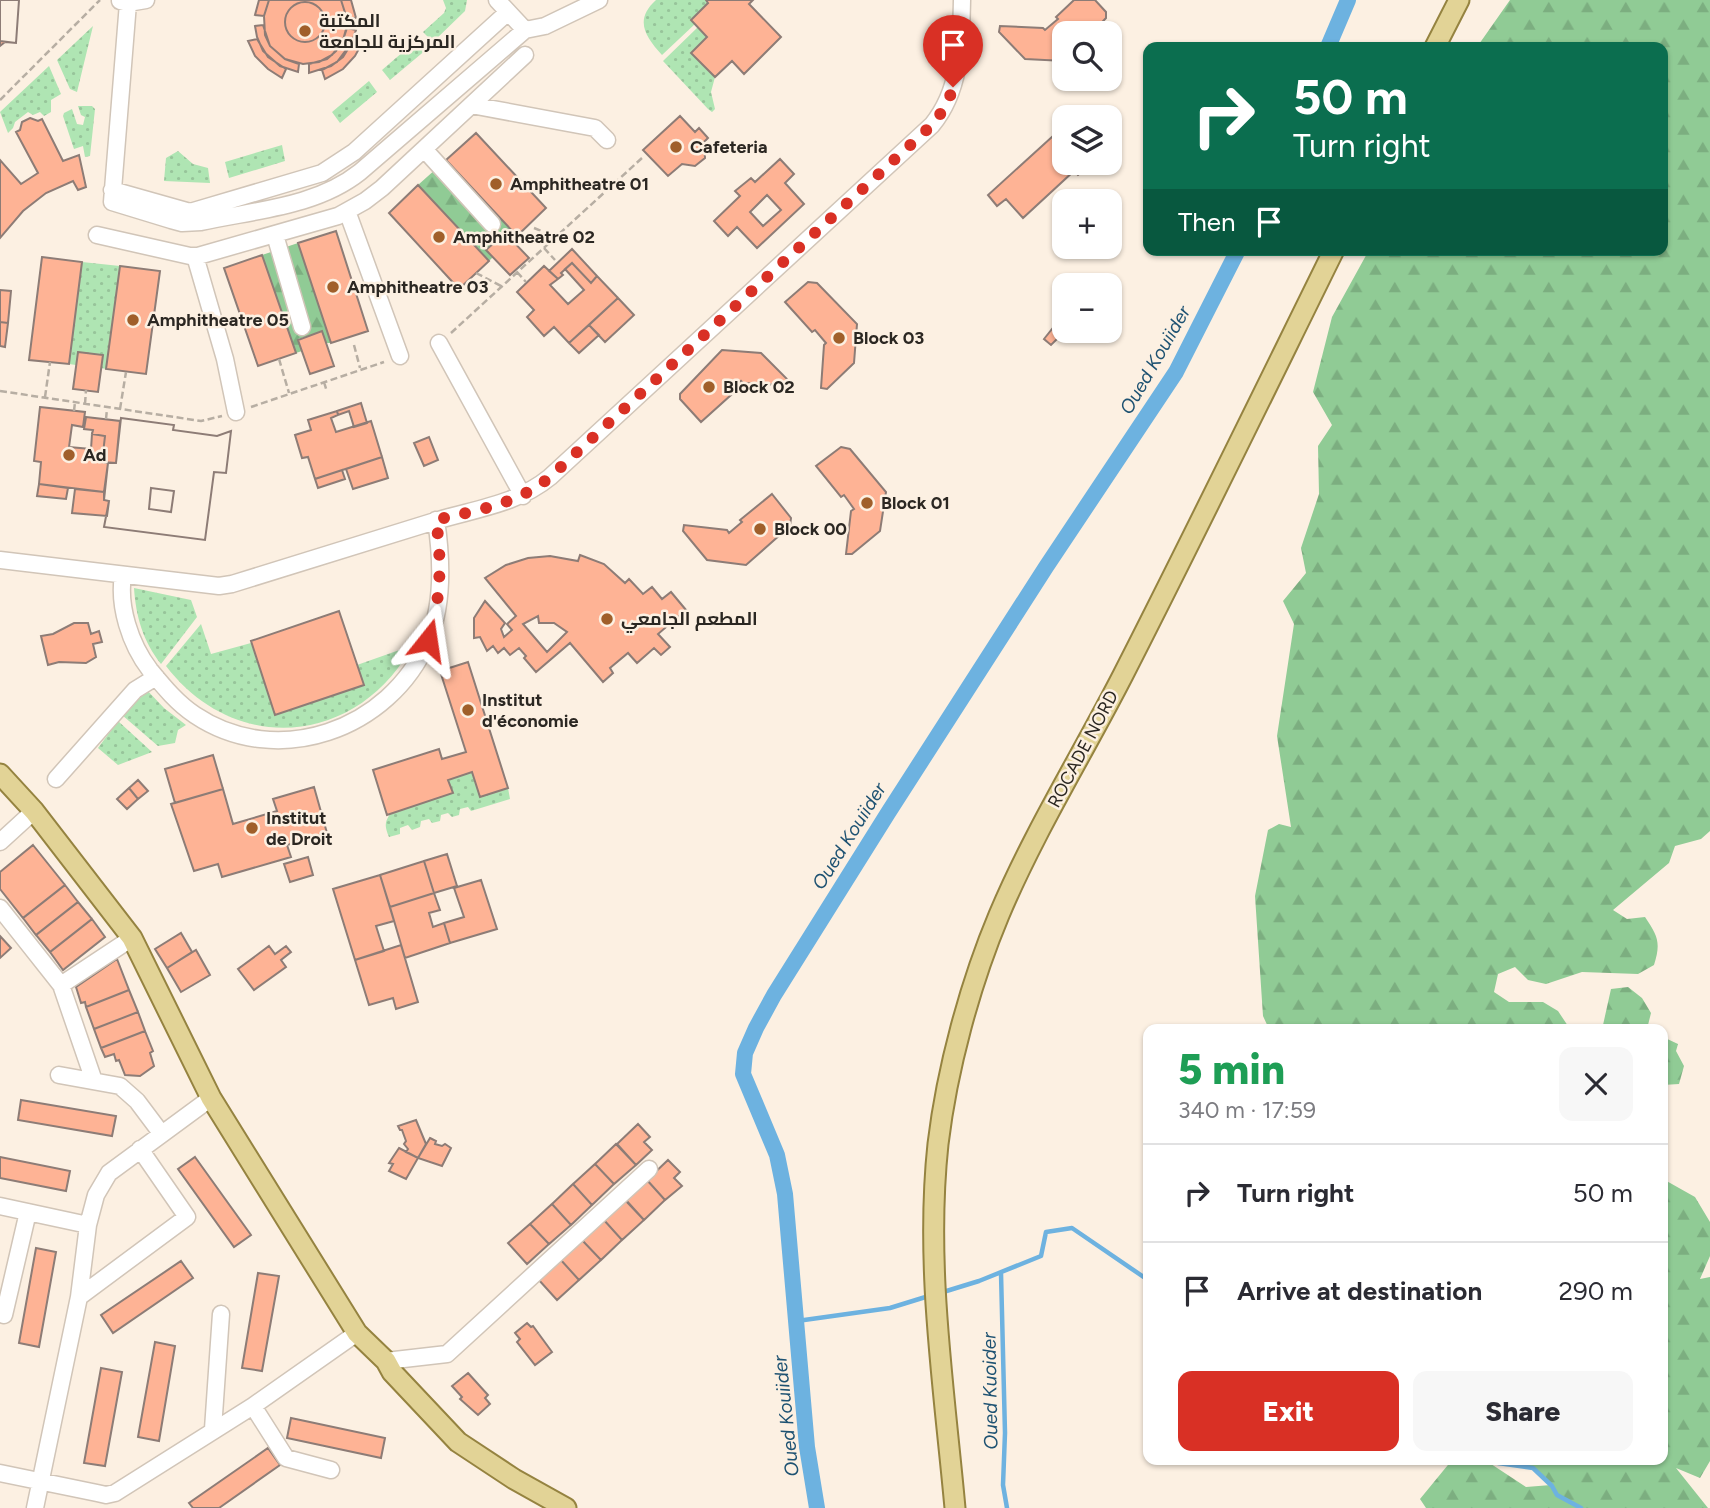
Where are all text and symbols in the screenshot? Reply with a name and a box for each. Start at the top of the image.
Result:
place label: المكتبة المركزية للجامعة [319,10,455,53]
pin [923,15,983,87]
map controls [1052,21,1122,343]
button: search [1052,21,1122,91]
marker: المكتبة المركزية للجامعة [297,23,313,39]
icon: arrive [934,26,972,64]
text: 50 m [1293,67,1408,126]
icon: right [1178,70,1269,161]
button: layers [1052,105,1122,175]
text: Turn right [1293,127,1431,165]
place label: Cafeteria [690,136,768,158]
marker: Cafeteria [668,139,684,155]
place label: Amphitheatre 01 [510,173,649,195]
marker: Amphitheatre 01 [488,176,504,192]
button: + [1052,189,1122,259]
icon: arrive [1250,203,1288,241]
text: Then [1178,206,1236,238]
place label: Amphitheatre 02 [453,226,595,248]
marker: Amphitheatre 02 [431,229,447,245]
button: − [1052,273,1122,343]
place label: Amphitheatre 03 [347,276,488,298]
marker: Amphitheatre 03 [325,279,341,295]
water label: Oued Kouiider [1115,301,1196,418]
place label: Amphitheatre 05 [147,309,289,331]
marker: Amphitheatre 05 [125,312,141,328]
place label: Block 03 [853,327,924,349]
marker: Block 03 [831,330,847,346]
place label: Block 02 [723,376,795,398]
marker: Block 02 [701,379,717,395]
place label: Ad [83,444,106,466]
marker: Ad [61,447,77,463]
place label: Block 01 [881,492,950,514]
marker: Block 01 [859,495,875,511]
place label: Block 00 [774,518,847,540]
marker: Block 00 [752,521,768,537]
position arrow [391,603,465,677]
place label: المطعم الجامعي [621,608,758,634]
marker: المطعم الجامعي [599,611,615,627]
street label: ROCADE NORD [1043,687,1123,811]
place label: Institut d'économie [482,689,579,732]
marker: Institut d'économie [460,702,476,718]
water label: Oued Kouiider [807,778,891,894]
place label: Institut de Droit [266,807,333,850]
marker: Institut de Droit [244,820,260,836]
text: 5 min [1178,1044,1285,1095]
button: close [1559,1047,1633,1121]
text: 340 m · 17:59 [1178,1096,1316,1124]
icon: right [1178,1174,1216,1212]
text: Turn right [1237,1177,1354,1209]
text: 50 m [1573,1177,1633,1209]
icon: arrive [1178,1272,1216,1310]
text: Arrive at destination [1237,1275,1482,1307]
text: 290 m [1559,1275,1633,1307]
water label: Oued Kuoider [977,1332,1003,1450]
water label: Oued Kouiider [768,1354,804,1478]
button: Exit [1178,1371,1399,1451]
button: Share [1413,1371,1633,1451]

